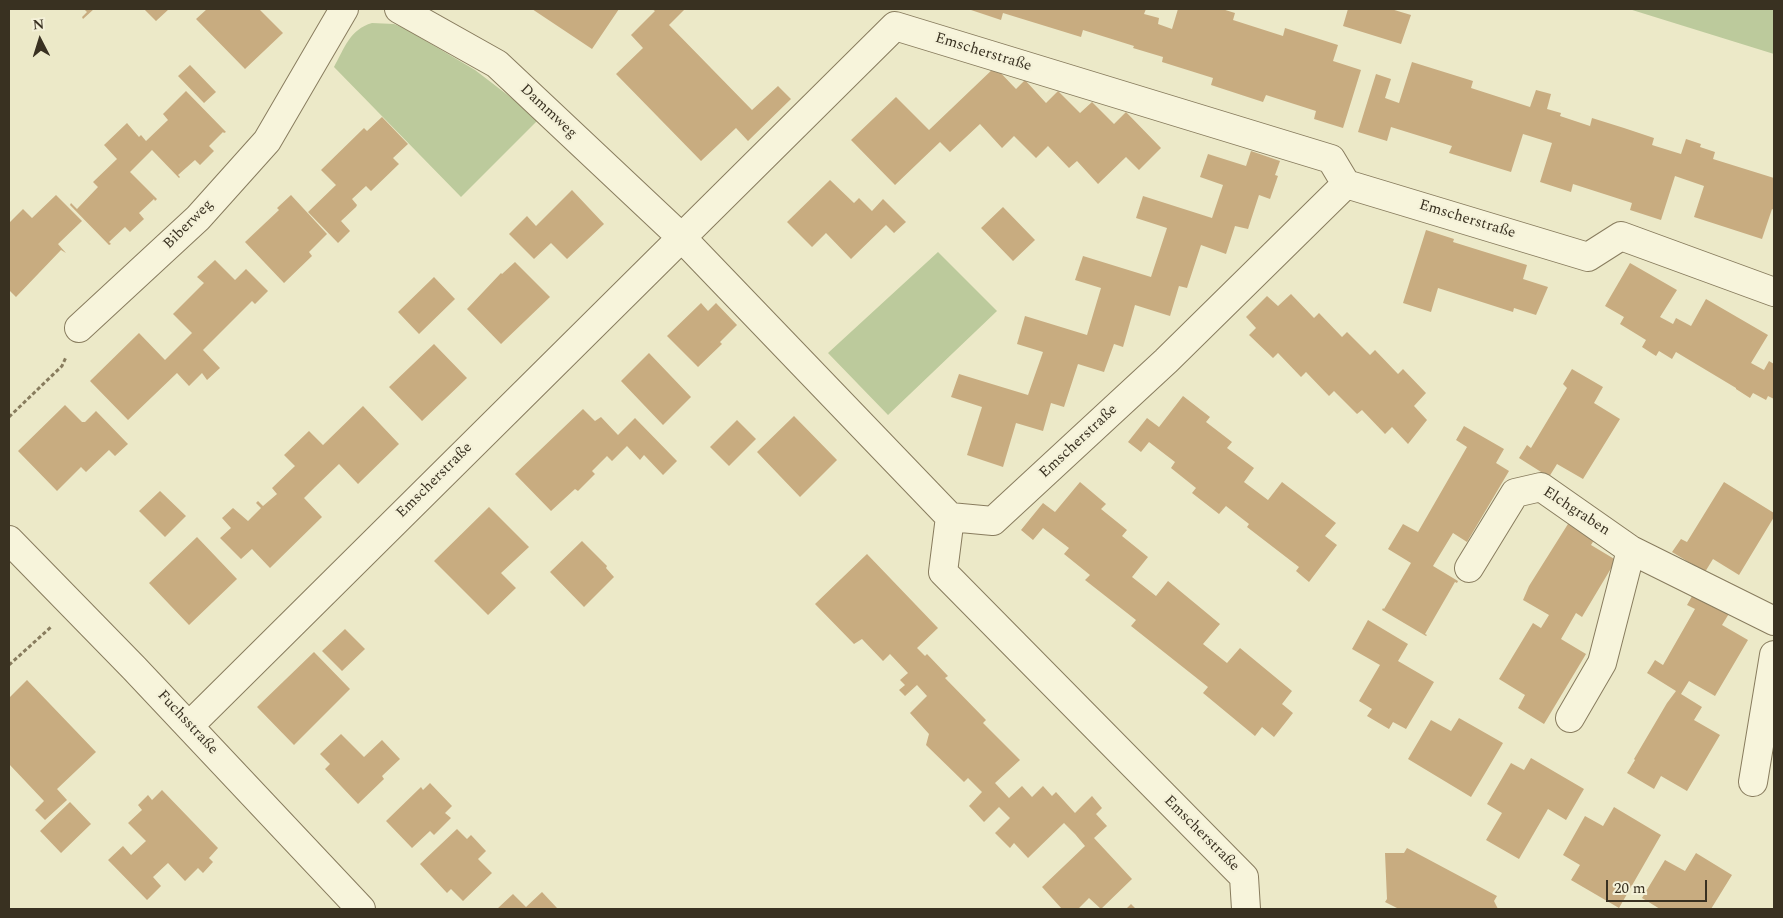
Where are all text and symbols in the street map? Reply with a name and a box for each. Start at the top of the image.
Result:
text: N [32,14,45,36]
north arrow [15,15,65,65]
street label: Emscherstraße [933,30,1033,76]
street label: Dammweg [516,81,580,143]
street label: Biberweg [160,196,218,254]
street label: Emscherstraße [1417,197,1517,243]
street label: Emscherstraße [1036,401,1122,483]
street label: Emscherstraße [393,439,477,523]
street label: Elchgraben [1539,484,1613,540]
street label: Fuchsstraße [153,687,221,759]
street label: Emscherstraße [1159,792,1243,876]
scale bar [1608,870,1709,902]
text: 20 m [1614,877,1646,900]

